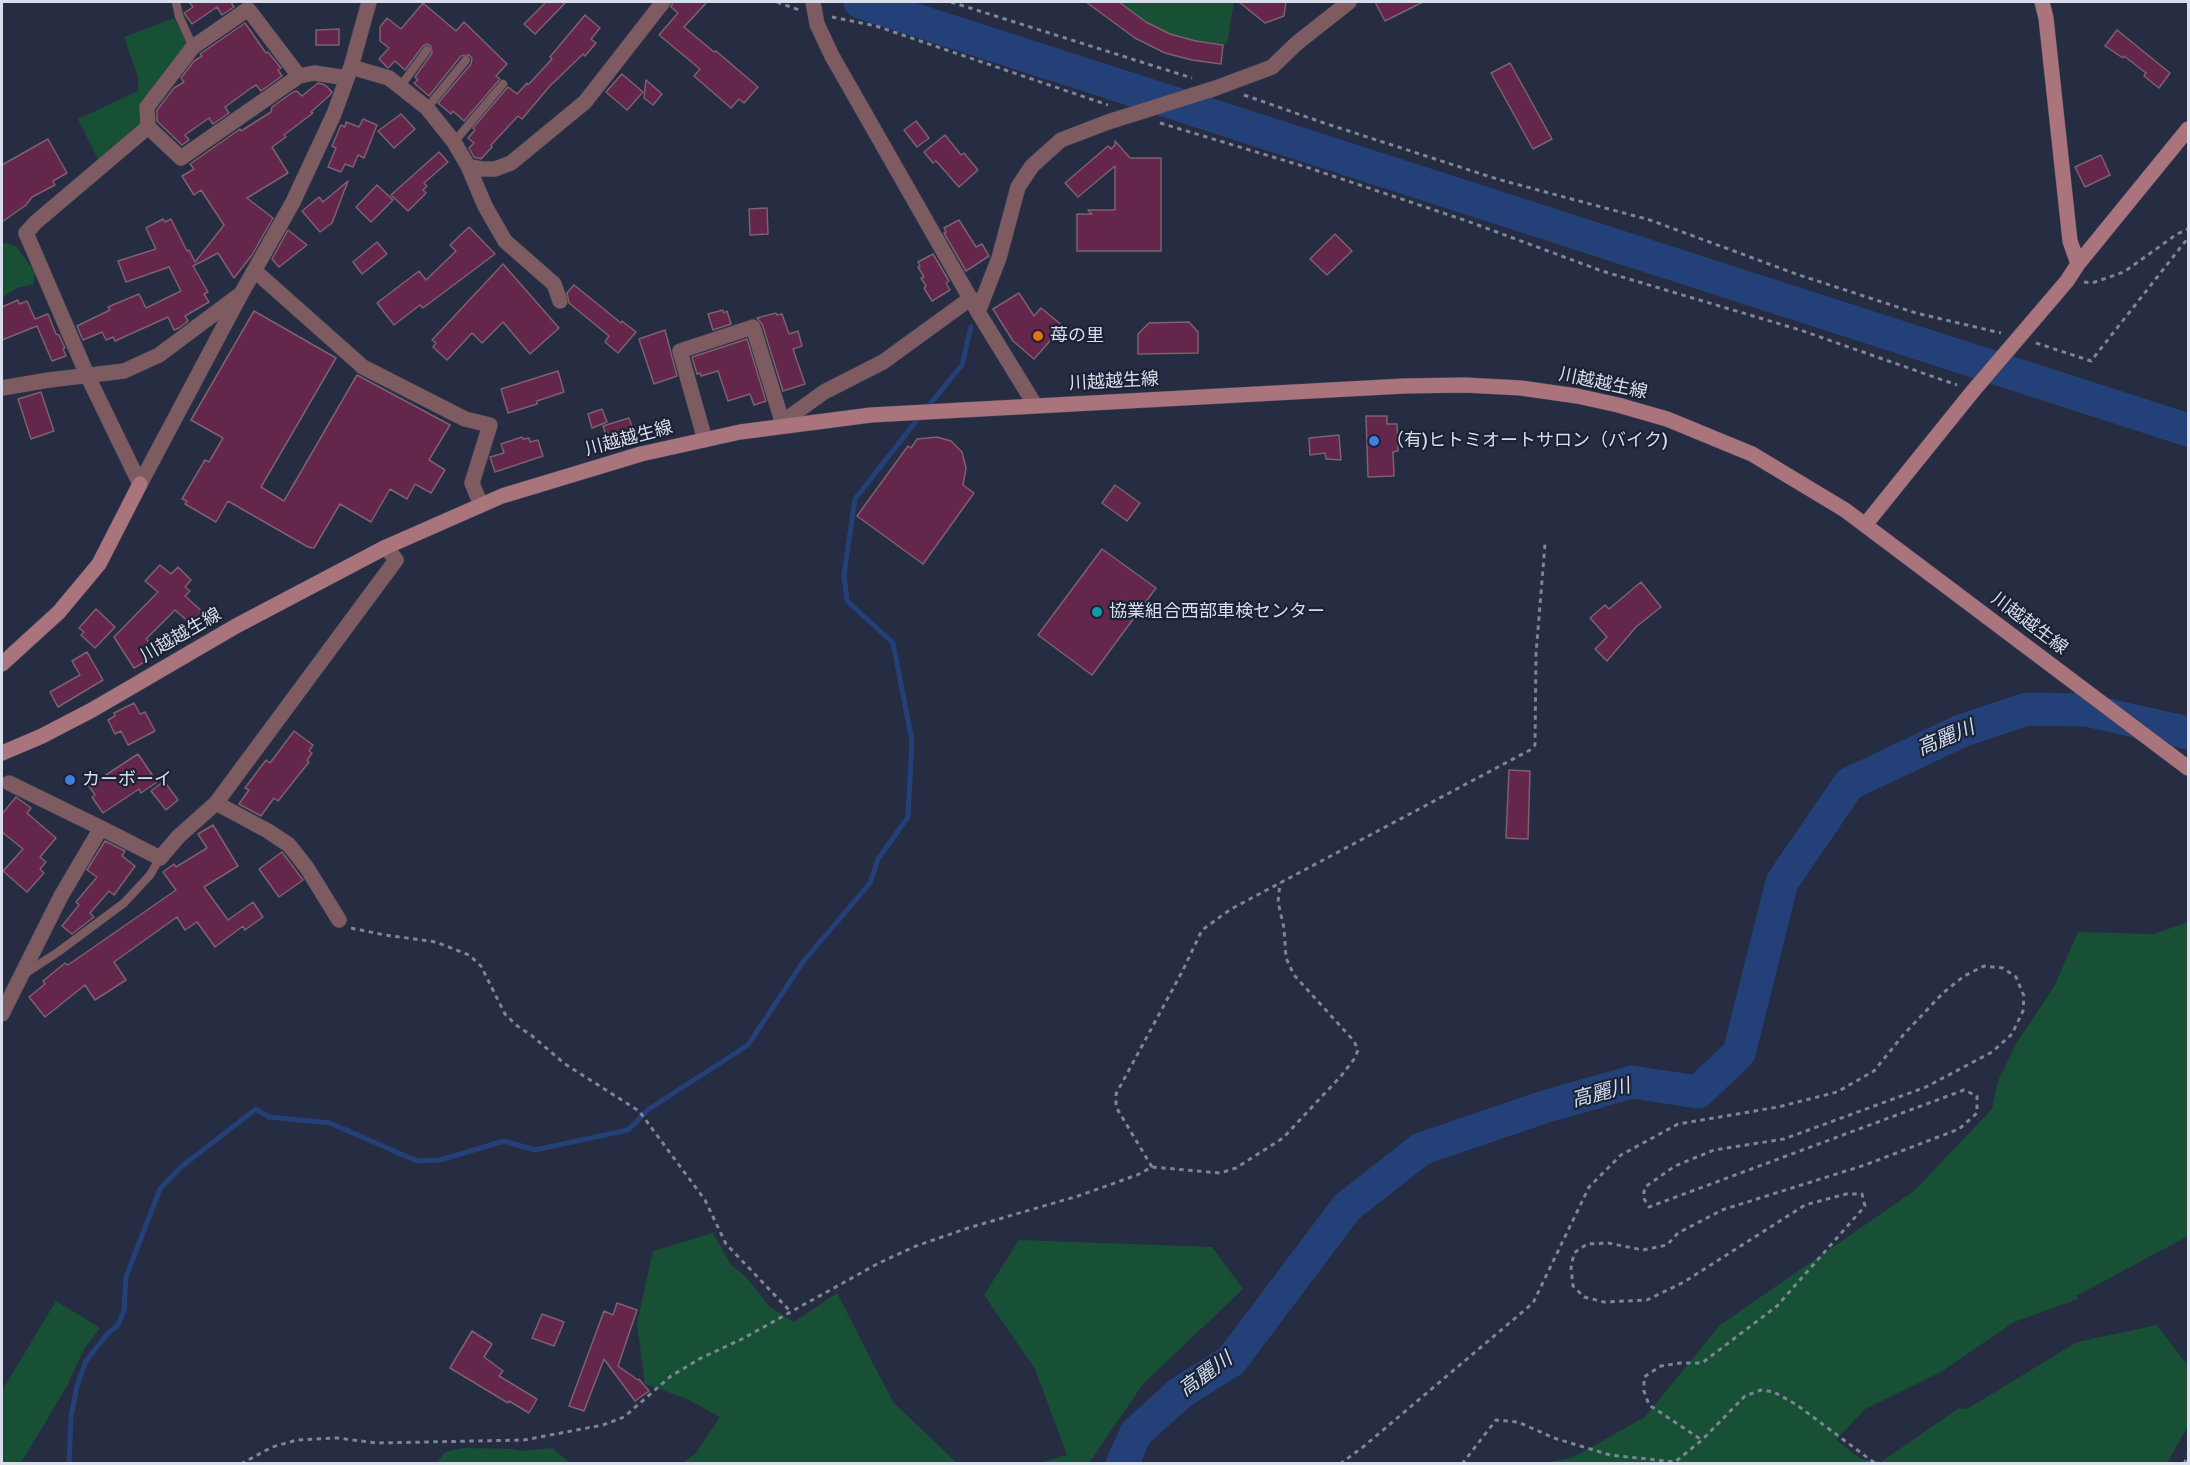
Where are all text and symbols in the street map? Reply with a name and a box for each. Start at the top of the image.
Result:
place label: 苺の里 [1050,325,1104,347]
marker: 苺の里 [1031,329,1045,343]
street label: 川越越生線 [1557,364,1649,404]
street label: 川越越生線 [1068,369,1160,395]
street label: 川越越生線 [583,417,675,461]
place label: （有)ヒトミオートサロン（バイク) [1386,430,1668,452]
marker: （有)ヒトミオートサロン（バイク) [1367,434,1381,448]
street label: 川越越生線 [1987,588,2071,660]
place label: 協業組合西部車検センター [1109,601,1325,623]
street label: 川越越生線 [137,604,225,668]
marker: 協業組合西部車検センター [1090,605,1104,619]
water label: 高麗川 [1914,716,1978,762]
place label: カーボーイ [82,769,172,791]
marker: カーボーイ [63,773,77,787]
water label: 高麗川 [1569,1075,1633,1113]
water label: 高麗川 [1175,1348,1237,1402]

